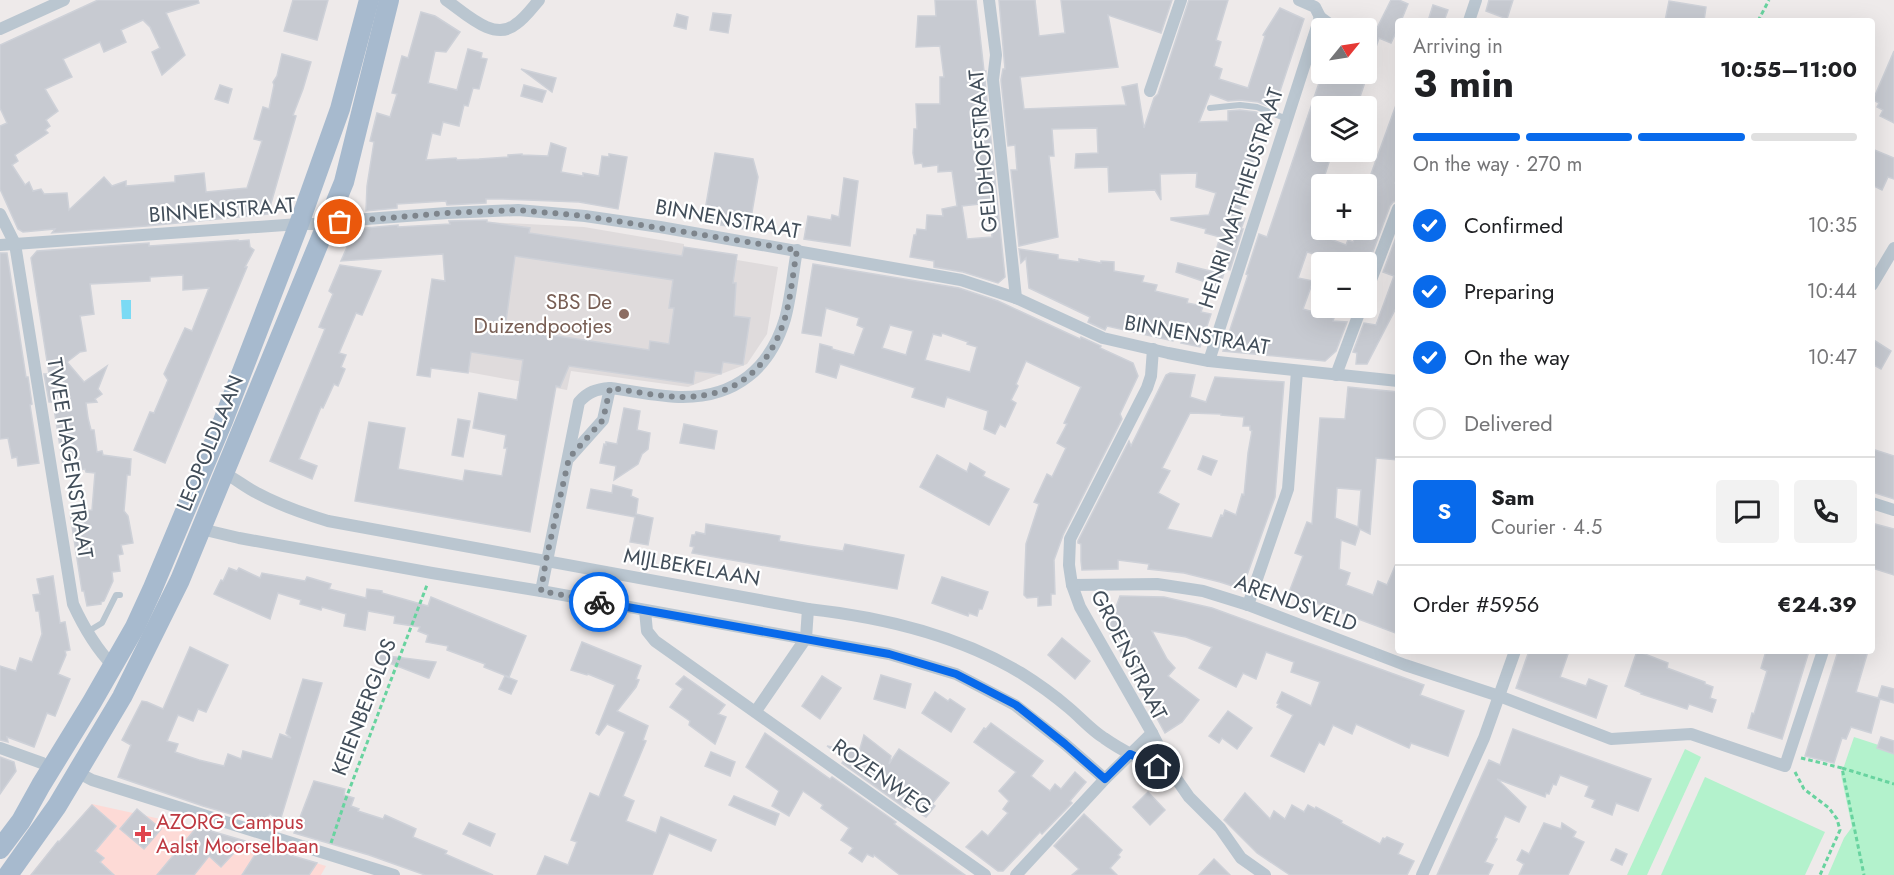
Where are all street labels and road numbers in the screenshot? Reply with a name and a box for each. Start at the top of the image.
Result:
street label: GELDHOFSTRAAT [961,68,1005,234]
street label: HENRI MATTHIEUSTRAAT [1191,84,1291,312]
street label: BINNENSTRAAT [148,190,297,230]
street label: BINNENSTRAAT [653,191,803,247]
street label: BINNENSTRAAT [1122,307,1272,363]
street label: TWEE HAGENSTRAAT [39,356,101,561]
street label: LEOPOLDLAAN [169,371,251,515]
street label: MIJLBEKELAAN [621,540,763,594]
street label: ARENDSVELD [1231,567,1361,639]
street label: GROENSTRAAT [1083,585,1175,725]
street label: KEIENBERGLOS [324,634,404,780]
street label: ROZENWEG [826,732,938,822]

